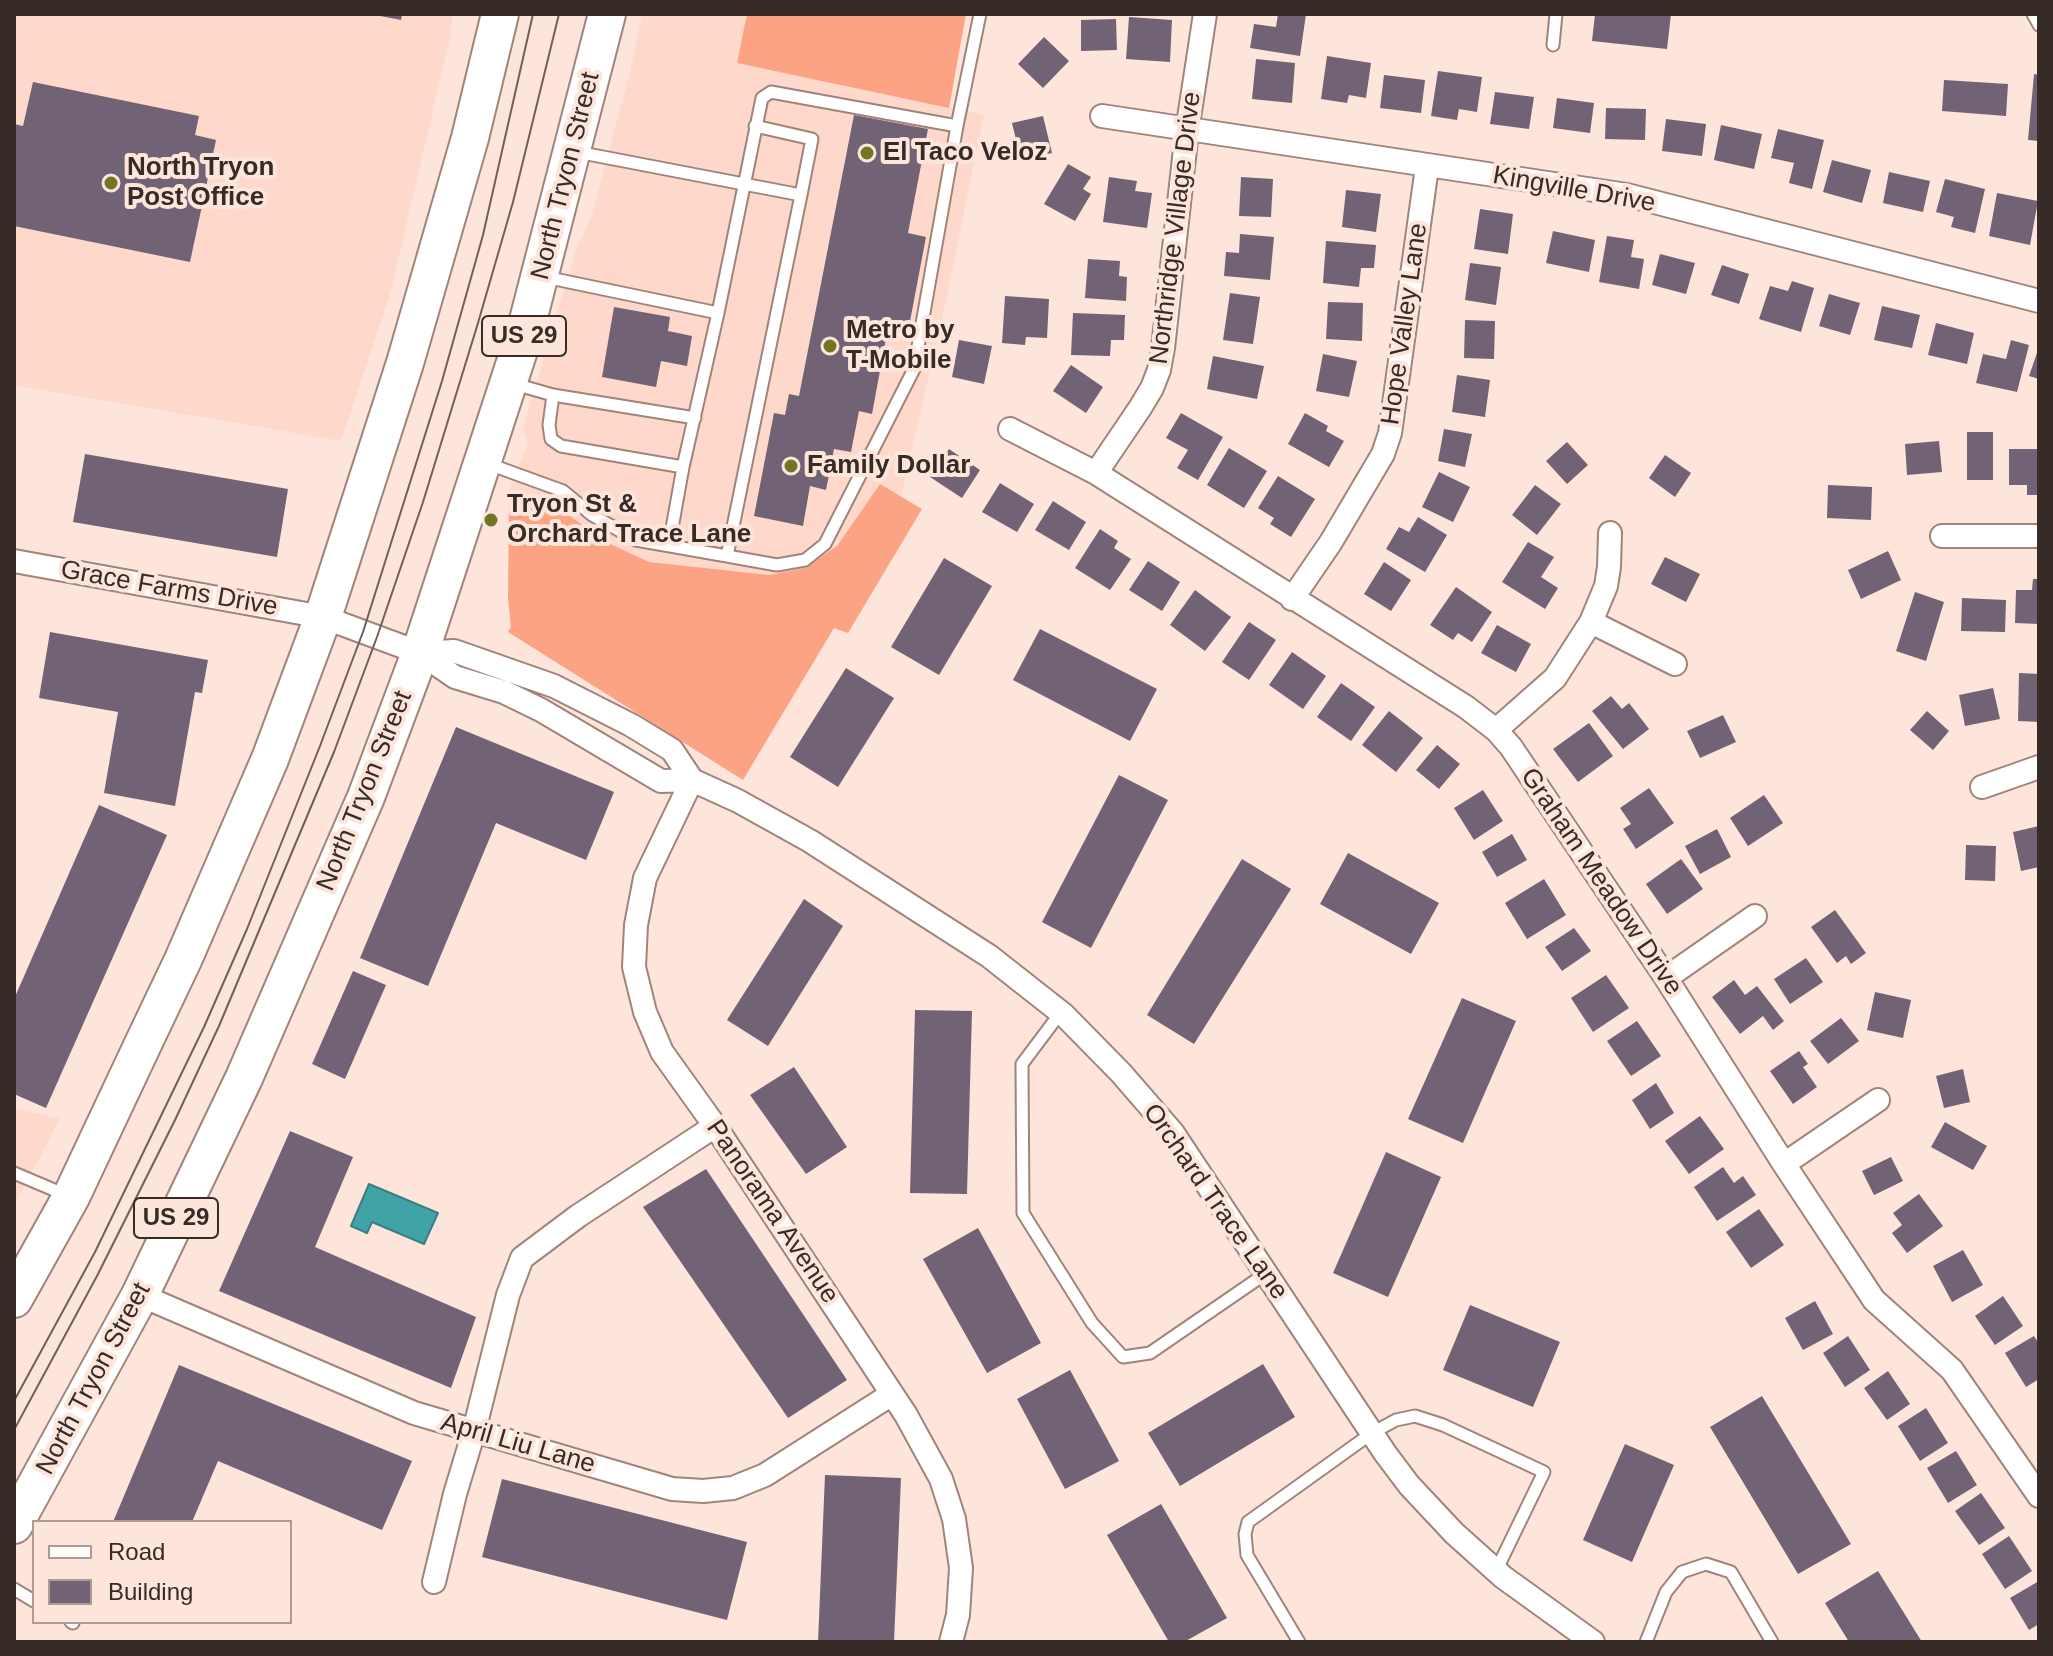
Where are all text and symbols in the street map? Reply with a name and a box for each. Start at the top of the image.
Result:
street label: North Tryon Street [525,69,607,283]
street label: Northridge Village Drive [1144,90,1208,366]
place label: El Taco Veloz [883,137,1047,169]
marker: El Taco Veloz [858,144,876,162]
place label: North Tryon Post Office [127,152,274,214]
street label: Kingville Drive [1490,160,1658,220]
marker: North Tryon Post Office [102,174,120,192]
street label: Hope Valley Lane [1375,221,1435,427]
place label: Metro by T-Mobile [846,315,954,376]
road number: US 29 [482,316,566,356]
marker: Metro by T-Mobile [821,337,839,355]
place label: Family Dollar [807,450,970,482]
marker: Family Dollar [782,457,800,475]
place label: Tryon St & Orchard Trace Lane [507,489,751,550]
marker: Tryon St & Orchard Trace Lane [482,511,500,529]
street label: Grace Farms Drive [58,555,280,623]
street label: North Tryon Street [311,686,419,896]
street label: Graham Meadow Drive [1513,762,1689,1002]
street label: Orchard Trace Lane [1136,1098,1294,1306]
street label: Panorama Avenue [699,1114,845,1310]
road number: US 29 [134,1198,218,1238]
street label: North Tryon Street [30,1278,158,1480]
street label: April Liu Lane [437,1407,599,1481]
legend [32,1520,292,1624]
text: Road [108,1538,165,1565]
text: Building [108,1578,193,1605]

